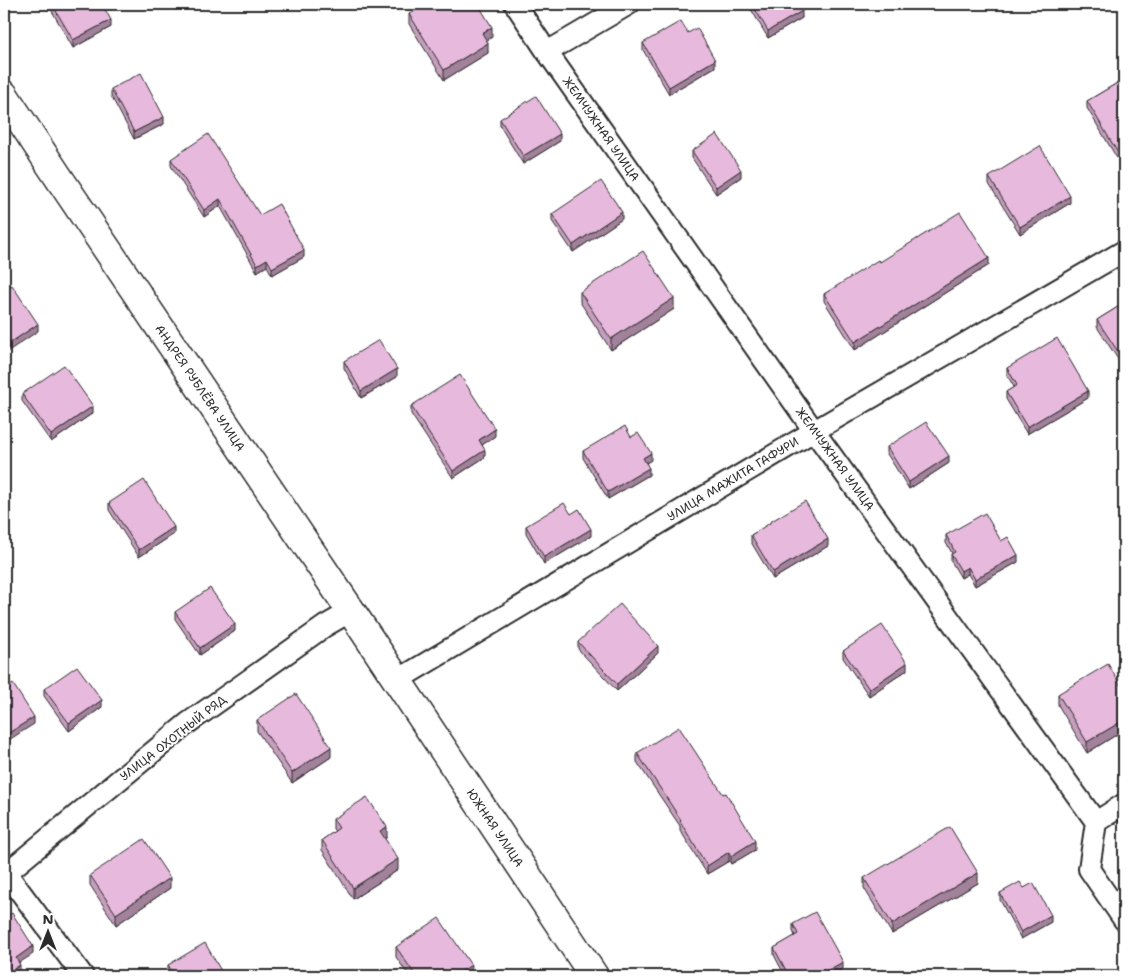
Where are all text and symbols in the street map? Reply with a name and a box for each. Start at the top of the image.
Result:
street label: ЖЕМЧУЖНАЯ УЛИЦА [559,74,643,185]
street label: АНДРЕЯ РУБЛЁВА УЛИЦА [151,321,249,455]
street label: ЖЕМЧУЖНАЯ УЛИЦА [792,404,878,514]
street label: УЛИЦА МАЖИТА ГАФУРИ [664,433,802,525]
street label: УЛИЦА ОХОТНЫЙ РЯД [117,692,229,784]
street label: ЮЖНАЯ УЛИЦА [463,786,527,871]
north arrow [22,908,72,958]
text: N [42,910,54,928]

